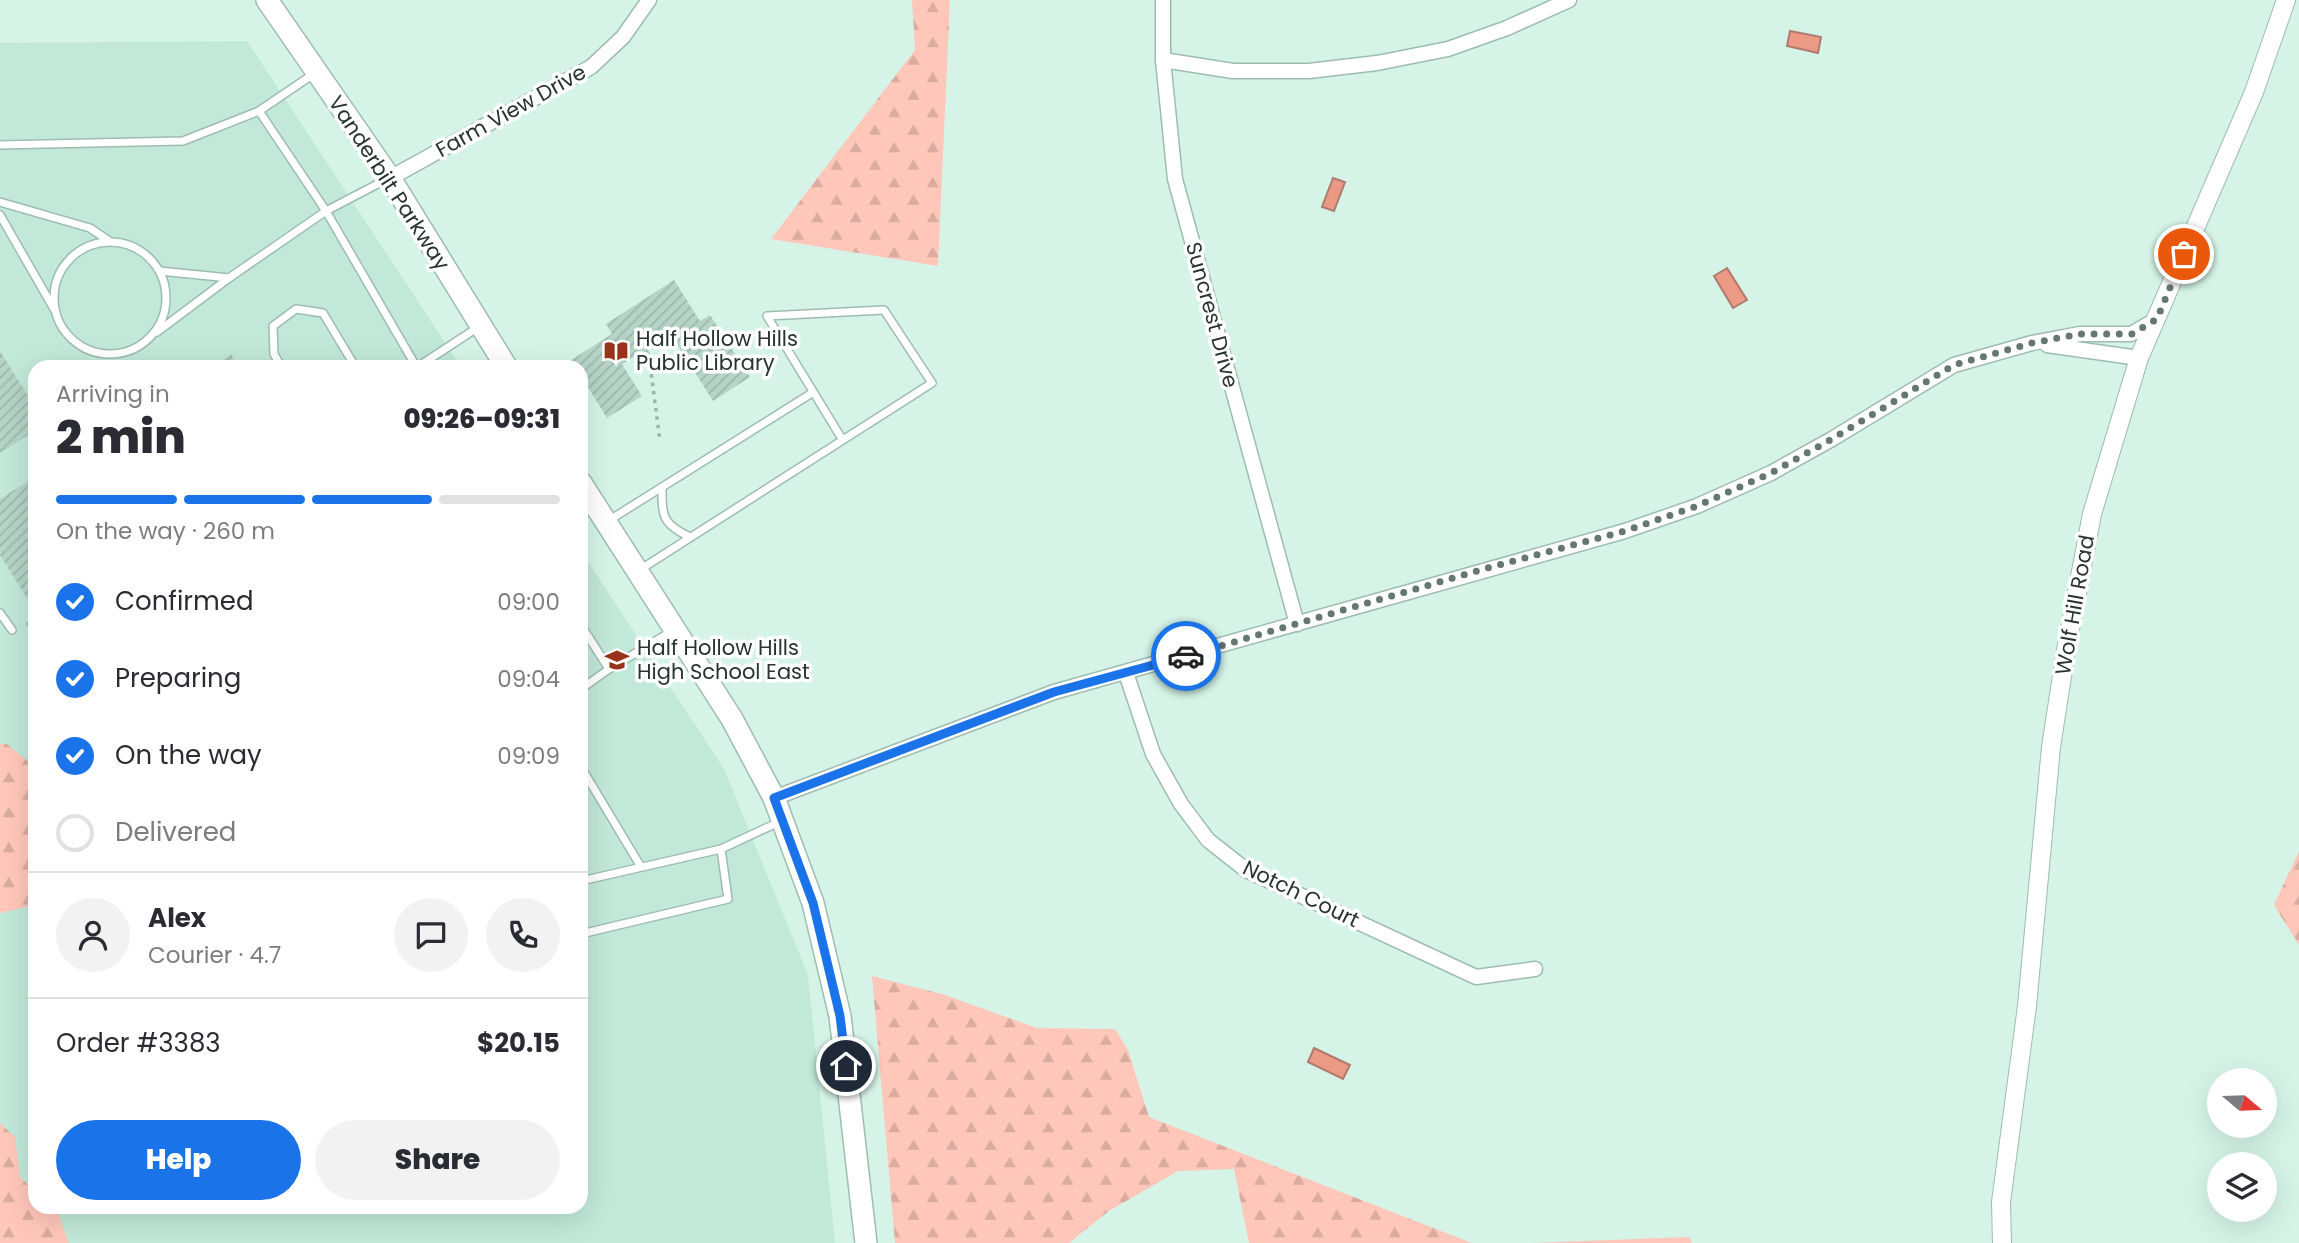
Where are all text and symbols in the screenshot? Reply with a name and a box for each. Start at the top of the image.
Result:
street label: Farm View Drive [430,57,591,164]
street label: Vanderbilt Parkway [322,90,457,276]
pin [2154,224,2214,284]
icon: bag [2165,235,2203,273]
street label: Suncrest Drive [1179,239,1246,391]
place label: Half Hollow Hills Public Library [636,324,798,377]
library icon: Half Hollow Hills Public Library [602,337,630,365]
text: Arriving in [56,378,170,410]
text: 09:26–09:31 [403,401,560,437]
text: 2 min [56,405,186,469]
text: On the way · 260 m [56,515,275,547]
street label: Wolf Hill Road [2048,533,2101,677]
icon: check [56,583,94,621]
text: Confirmed [115,583,253,619]
text: 09:00 [497,586,560,618]
courier [1151,621,1221,691]
place label: Half Hollow Hills High School East [637,633,810,686]
icon: car [1167,637,1205,675]
school or university icon: Half Hollow Hills High School East [603,646,631,674]
icon: check [56,660,94,698]
text: Preparing [115,660,241,696]
text: 09:04 [497,663,560,695]
icon: check [56,737,94,775]
text: On the way [115,737,262,773]
text: 09:09 [497,740,560,772]
text: Delivered [115,814,236,850]
street label: Notch Court [1238,853,1364,934]
button: person [56,898,130,972]
button: chat [394,898,468,972]
button: phone [486,898,560,972]
text: Alex [148,900,206,936]
text: Courier · 4.7 [148,939,281,971]
text: Order #3383 [56,1025,221,1061]
text: $20.15 [477,1025,560,1061]
pin [816,1036,876,1096]
icon: home [827,1047,865,1085]
north arrow [2207,1068,2277,1138]
map controls [2207,1068,2277,1222]
button: Help [56,1120,301,1200]
button: Share [315,1120,560,1200]
button: layers [2207,1152,2277,1222]

